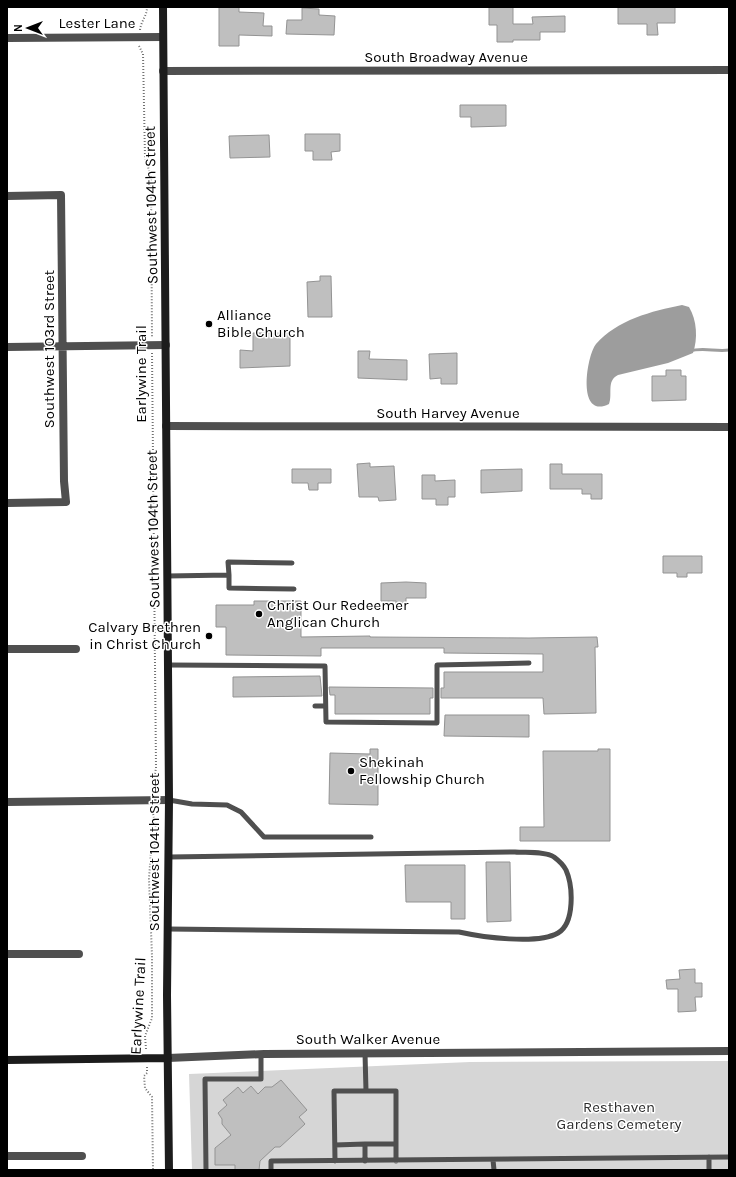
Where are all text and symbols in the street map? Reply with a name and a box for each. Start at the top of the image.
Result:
north arrow [8,8,48,48]
street label: Lester Lane [59,14,135,32]
text: N [12,24,25,32]
street label: South Broadway Avenue [364,48,528,66]
street label: Southwest 104th Street [141,125,161,284]
street label: Southwest 103rd Street [40,269,58,428]
place label: Alliance Bible Church [217,306,305,341]
marker: Alliance Bible Church [204,319,214,329]
street label: Earlywine Trail [132,325,150,423]
street label: South Harvey Avenue [376,404,520,422]
street label: Southwest 104th Street [143,449,163,608]
place label: Christ Our Redeemer Anglican Church [267,596,409,631]
marker: Christ Our Redeemer Anglican Church [254,609,264,619]
place label: Calvary Brethren in Christ Church [88,618,201,653]
marker: Calvary Brethren in Christ Church [204,631,214,641]
place label: Shekinah Fellowship Church [359,753,485,788]
marker: Shekinah Fellowship Church [346,766,356,776]
street label: Southwest 104th Street [145,772,163,931]
street label: Earlywine Trail [126,957,150,1055]
street label: South Walker Avenue [296,1030,440,1048]
park label: Resthaven Gardens Cemetery [557,1098,681,1133]

